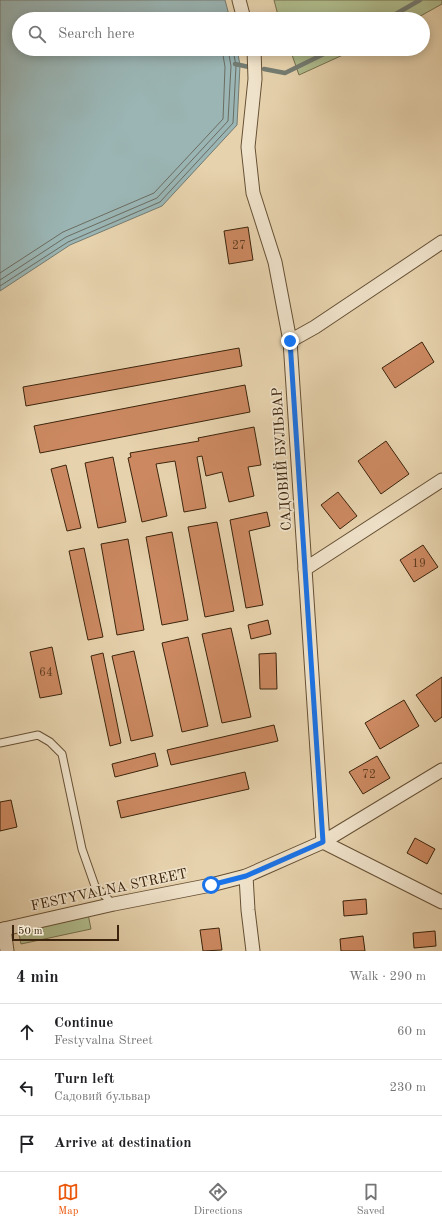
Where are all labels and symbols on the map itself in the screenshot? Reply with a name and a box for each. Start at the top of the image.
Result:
house number: 27 [232,240,246,252]
route end [281,332,299,350]
street label: САДОВИЙ БУЛЬВАР [266,387,294,531]
house number: 19 [412,558,426,570]
house number: 64 [39,667,53,679]
house number: 72 [362,769,376,781]
street label: FESTYVALNA STREET [29,867,189,913]
route start [202,876,220,894]
scale bar [12,923,119,942]

